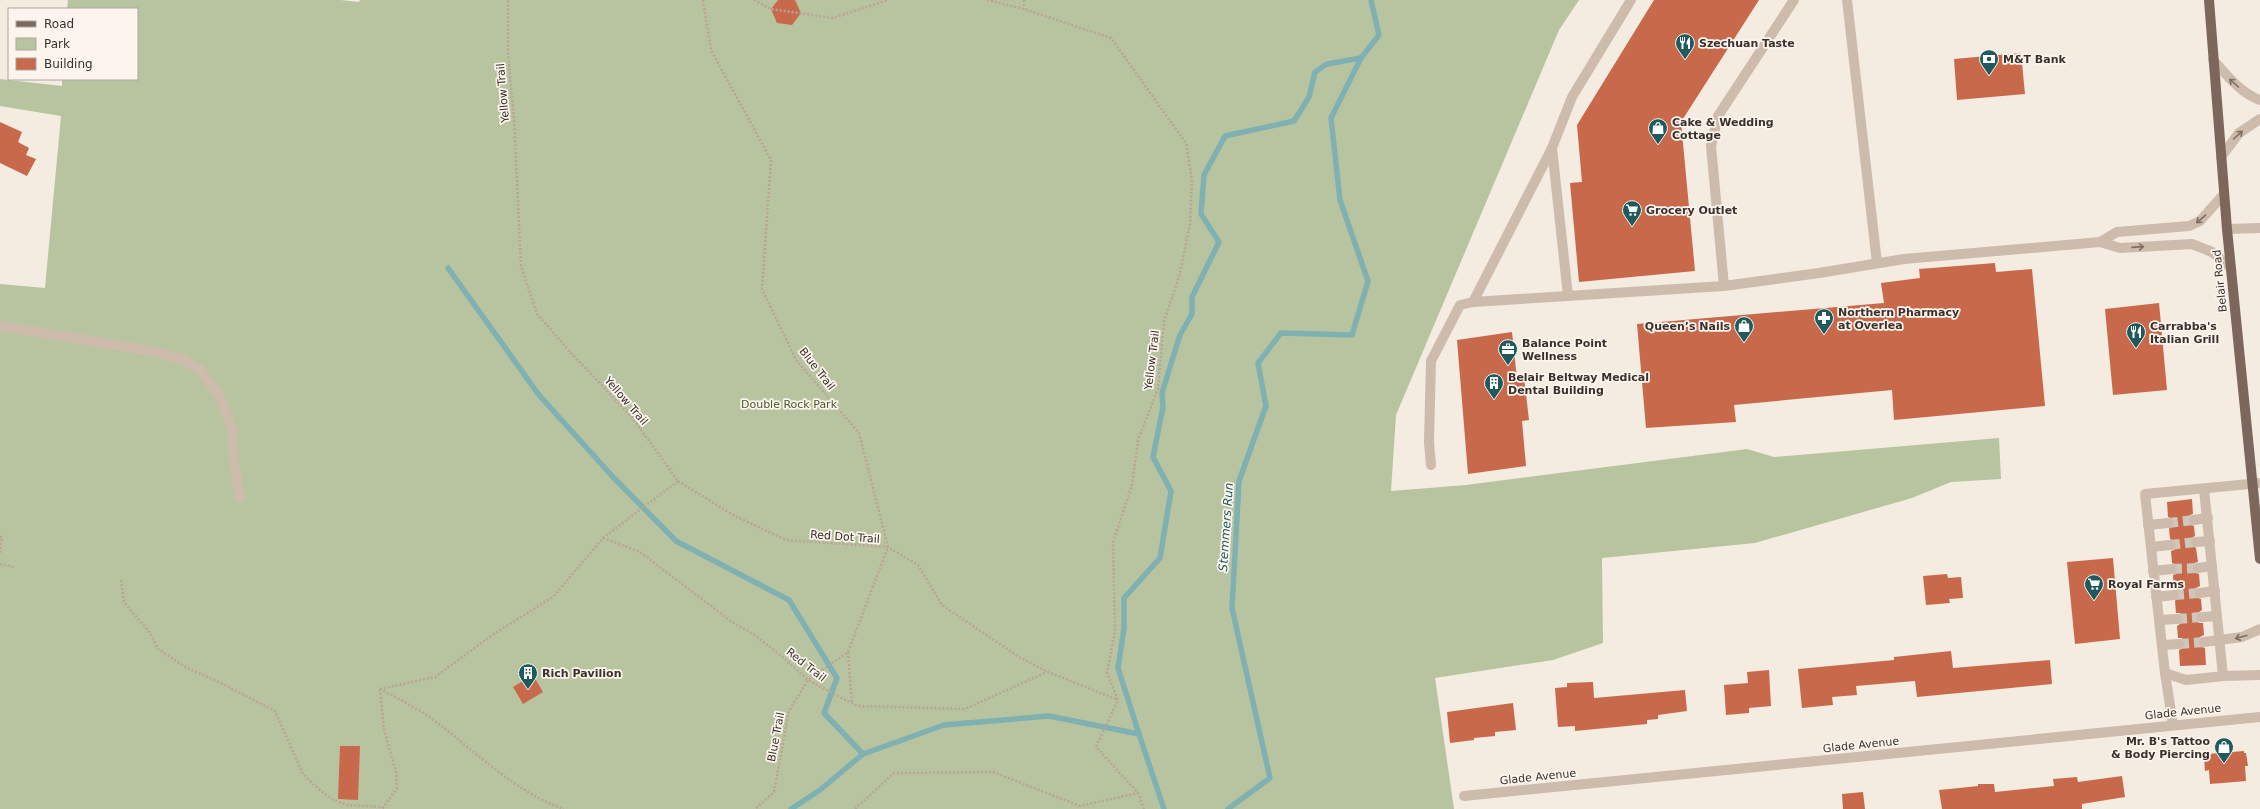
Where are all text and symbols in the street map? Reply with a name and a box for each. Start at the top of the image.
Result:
legend [8,8,138,80]
text: Road [44,17,74,31]
restaurant icon: Szechuan Taste [1674,32,1696,60]
text: Park [44,37,70,51]
place label: Szechuan Taste [1699,37,1795,50]
bank icon: M&T Bank [1978,48,2000,76]
place label: M&T Bank [2003,53,2067,66]
text: Building [44,57,93,71]
street label: Yellow Trail [494,63,512,124]
one-way arrow [2230,79,2240,88]
place label: Cake & Wedding Cottage [1672,116,1774,142]
shop icon: Cake & Wedding Cottage [1647,117,1669,145]
one-way arrow [2232,131,2242,140]
supermarket icon: Grocery Outlet [1621,199,1643,227]
place label: Grocery Outlet [1646,204,1737,217]
one-way arrow [2196,214,2206,223]
one-way arrow [2131,243,2144,250]
street label: Belair Road [2210,249,2230,313]
place label: Northern Pharmacy at Overlea [1838,306,1959,332]
pharmacy icon: Northern Pharmacy at Overlea [1813,307,1835,335]
shop icon: Queen’s Nails [1733,315,1755,343]
place label: Queen’s Nails [1645,320,1730,333]
place label: Carrabba's Italian Grill [2150,320,2219,346]
restaurant icon: Carrabba's Italian Grill [2125,321,2147,349]
street label: Yellow Trail [1142,330,1162,391]
place label: Balance Point Wellness [1522,337,1607,363]
office icon: Balance Point Wellness [1497,338,1519,366]
street label: Blue Trail [796,345,838,393]
place label: Belair Beltway Medical Dental Building [1508,371,1649,397]
building icon: Belair Beltway Medical Dental Building [1483,372,1505,400]
street label: Yellow Trail [601,373,651,428]
park label: Double Rock Park [741,398,838,411]
water label: Stemmers Run [1216,482,1236,572]
street label: Red Dot Trail [810,528,880,546]
supermarket icon: Royal Farms [2083,573,2105,601]
place label: Royal Farms [2108,578,2184,591]
one-way arrow [2234,634,2247,641]
street label: Red Trail [784,645,828,685]
building icon: Rich Pavilion [517,662,539,690]
place label: Rich Pavilion [542,667,621,680]
street label: Glade Avenue [2144,702,2222,722]
street label: Blue Trail [765,711,787,763]
street label: Glade Avenue [1822,735,1900,755]
place label: Mr. B's Tattoo & Body Piercing [2111,735,2210,761]
shop icon: Mr. B's Tattoo & Body Piercing [2213,736,2235,764]
street label: Glade Avenue [1499,767,1577,787]

